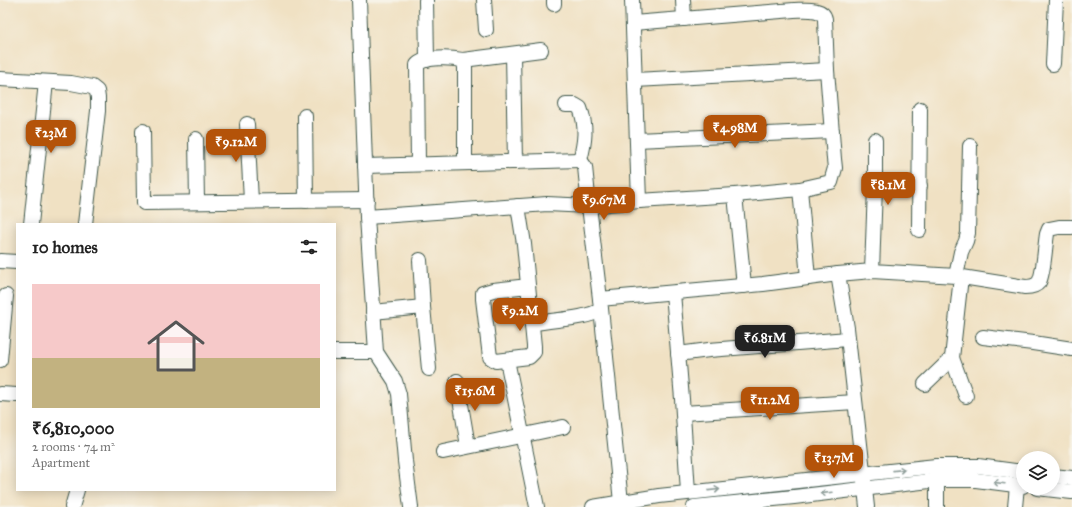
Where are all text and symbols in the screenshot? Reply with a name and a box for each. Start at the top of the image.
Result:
pin: ₹4.98M [702,115,768,149]
pin: ₹23M [27,120,75,154]
text: ₹4.98M [713,120,757,136]
text: ₹23M [35,125,67,141]
pin: ₹9.12M [203,129,269,163]
text: ₹9.12M [215,134,257,150]
pin: ₹8.1M [860,172,916,206]
text: ₹8.1M [870,177,906,193]
pin: ₹9.67M [571,187,637,221]
text: ₹9.67M [582,192,626,208]
icon: filters [298,236,320,258]
text: 10 homes [32,237,98,258]
pin: ₹9.2M [492,298,548,332]
text: ₹9.2M [502,303,538,319]
icon: home [140,310,212,382]
pin: ₹6.81M [732,325,798,359]
text: ₹6.81M [744,330,786,346]
pin: ₹15.6M [442,378,508,412]
text: ₹15.6M [455,383,495,399]
pin: ₹11.2M [737,387,803,421]
text: ₹11.2M [750,392,790,408]
text: ₹6,810,000 [32,418,114,439]
text: 2 rooms · 74 m² [32,439,115,455]
pin: ₹13.7M [801,445,867,479]
text: ₹13.7M [814,450,854,466]
map controls [1016,451,1060,495]
button: layers [1016,451,1060,495]
text: Apartment [32,455,90,471]
one-way arrow [892,467,905,474]
one-way arrow [993,479,1006,487]
one-way arrow [707,486,720,493]
one-way arrow [820,489,833,497]

